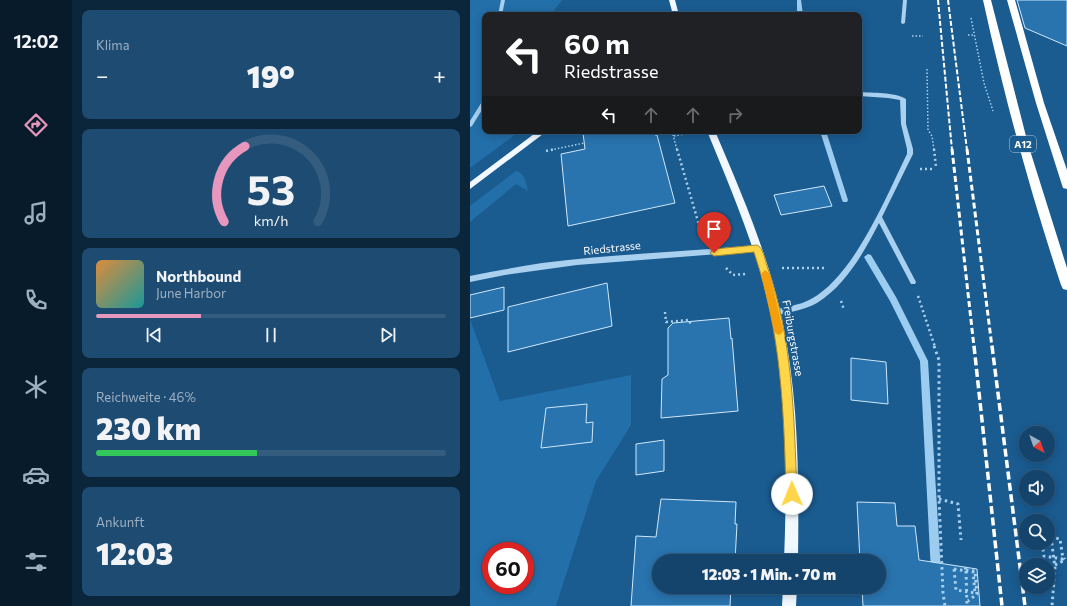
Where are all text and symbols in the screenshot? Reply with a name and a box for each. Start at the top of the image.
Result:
text: 60 m [564,26,630,60]
icon: left [498,28,550,80]
text: 12:02 [13,30,59,52]
text: Klima [96,37,130,53]
text: 19° [247,57,295,94]
text: Riedstrasse [564,60,658,82]
text: − [96,62,109,89]
text: + [433,62,446,89]
icon: left [598,104,620,126]
icon: ahead [640,104,662,126]
icon: ahead [682,104,704,126]
icon: right [724,104,746,126]
icon: directions [22,111,50,139]
road number: A12 [1010,136,1036,152]
text: 53 [247,163,295,214]
icon: music [22,199,50,227]
text: km/h [254,210,288,228]
pin [697,212,731,253]
icon: arrive [703,218,725,240]
street label: Riedstrasse [583,238,641,257]
text: Northbound [156,267,241,285]
text: June Harbor [156,285,226,301]
icon: phone [22,286,50,314]
street label: Freiburgstrasse [780,299,807,377]
icon: previous [143,324,165,346]
icon: pause [260,324,282,346]
icon: next [377,324,399,346]
icon: climate [22,373,50,401]
text: Reichweite · 46% [96,389,196,405]
text: 230 km [96,409,201,446]
north arrow [1019,426,1055,462]
map controls [1019,426,1055,594]
icon: car [22,461,50,489]
button: sound [1019,470,1055,506]
position arrow [771,473,813,515]
text: Ankunft [96,514,145,530]
button: search [1019,514,1055,550]
text: 12:03 [96,534,173,571]
speed limit sign: 60 [482,542,534,594]
icon: filters [22,548,50,576]
button: layers [1019,558,1055,594]
text: 12:03 · 1 Min. · 70 m [702,565,836,583]

